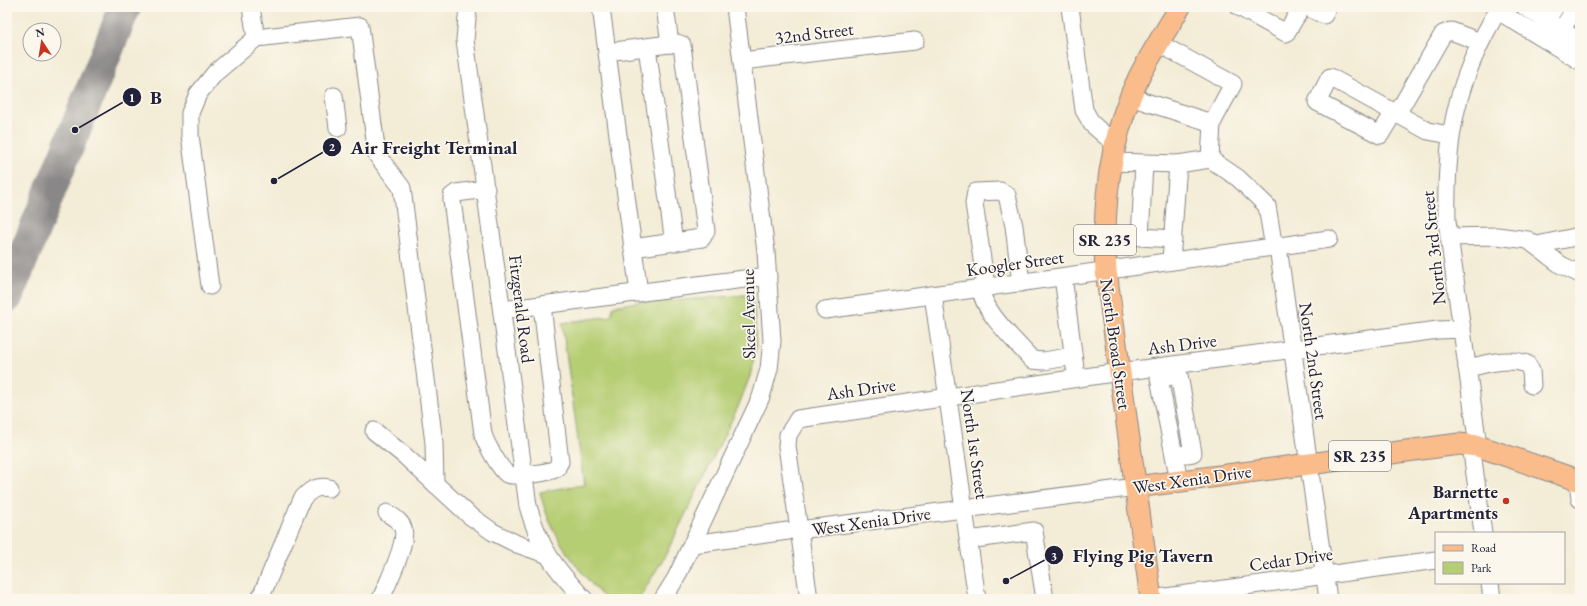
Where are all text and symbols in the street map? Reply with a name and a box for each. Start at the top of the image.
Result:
street label: 32nd Street [773,17,855,49]
north arrow [22,22,62,62]
text: N [34,24,46,40]
callout: B [122,82,170,113]
text: B [150,85,162,110]
text: 1 [129,90,135,106]
callout: Air Freight Terminal [322,132,525,163]
text: Air Freight Terminal [350,135,518,160]
text: 2 [329,139,336,155]
street label: North 3rd Street [1416,189,1450,306]
road number: SR 235 [1074,225,1136,255]
street label: Koogler Street [965,245,1066,281]
street label: Fitzgerald Road [504,254,540,365]
street label: Skeel Avenue [736,269,760,359]
street label: North Broad Street [1095,277,1137,411]
street label: North 2nd Street [1294,301,1334,421]
street label: Ash Drive [1145,328,1218,360]
street label: Ash Drive [824,373,897,405]
street label: North 1st Street [956,387,994,501]
road number: SR 235 [1329,441,1391,471]
street label: West Xenia Drive [1131,459,1253,499]
place label: Barnette Apartments [1407,480,1498,524]
marker: Barnette Apartments [1501,496,1511,506]
street label: West Xenia Drive [810,501,932,541]
legend [1435,532,1565,584]
callout: Flying Pig Tavern [1044,540,1221,571]
text: Road [1471,540,1497,556]
street label: Cedar Drive [1248,542,1334,576]
text: Flying Pig Tavern [1073,543,1214,568]
text: 3 [1051,548,1057,564]
text: Park [1471,560,1492,576]

